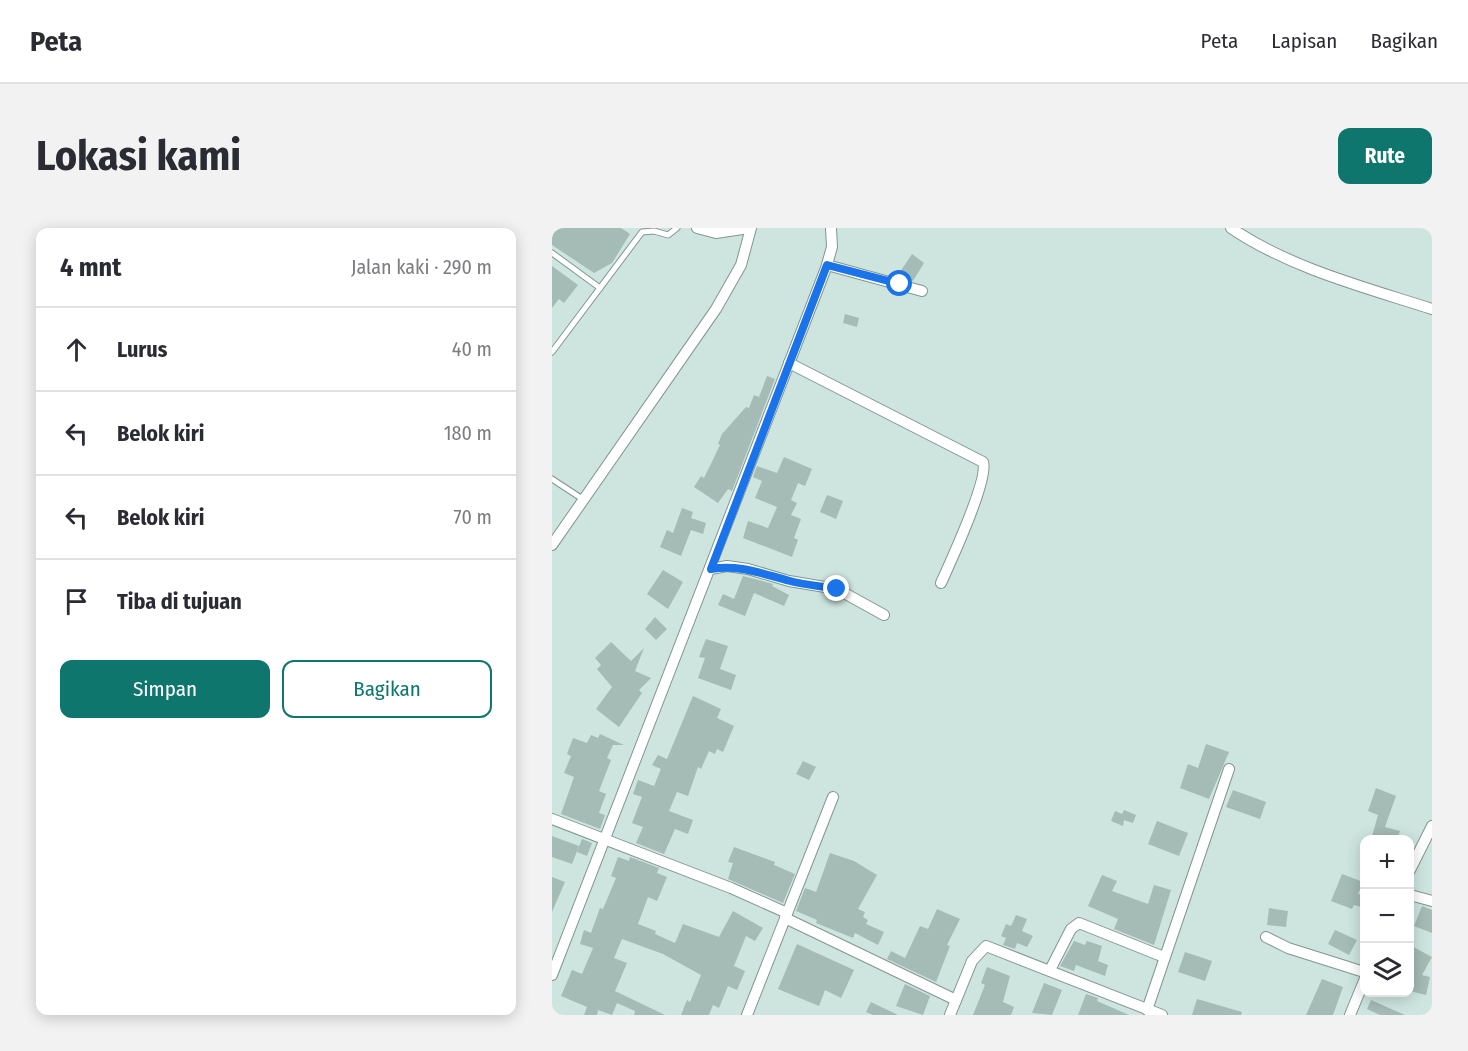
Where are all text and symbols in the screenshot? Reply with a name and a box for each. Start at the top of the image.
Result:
text: Peta [30,25,82,58]
text: Peta [1201,28,1238,54]
text: Lapisan [1271,28,1337,54]
text: Bagikan [1370,28,1438,54]
button: Rute [1338,128,1432,184]
text: Lokasi kami [36,131,241,181]
text: 4 mnt [60,252,121,283]
text: Jalan kaki · 290 m [351,255,492,279]
route start [886,270,912,296]
icon: ahead [60,333,93,366]
text: Lurus [117,336,167,363]
text: 40 m [452,337,492,361]
icon: left [60,417,93,450]
text: Belok kiri [117,420,205,447]
text: 180 m [444,421,492,445]
icon: left [60,501,93,534]
text: Belok kiri [117,504,205,531]
text: 70 m [454,505,492,529]
route end [823,575,849,601]
icon: arrive [60,585,93,618]
text: Tiba di tujuan [117,588,242,615]
button: Simpan [60,660,270,718]
button: Bagikan [282,660,492,718]
map controls [1360,835,1414,997]
button: + [1360,835,1414,889]
button: − [1360,889,1414,943]
button: layers [1360,943,1414,997]

